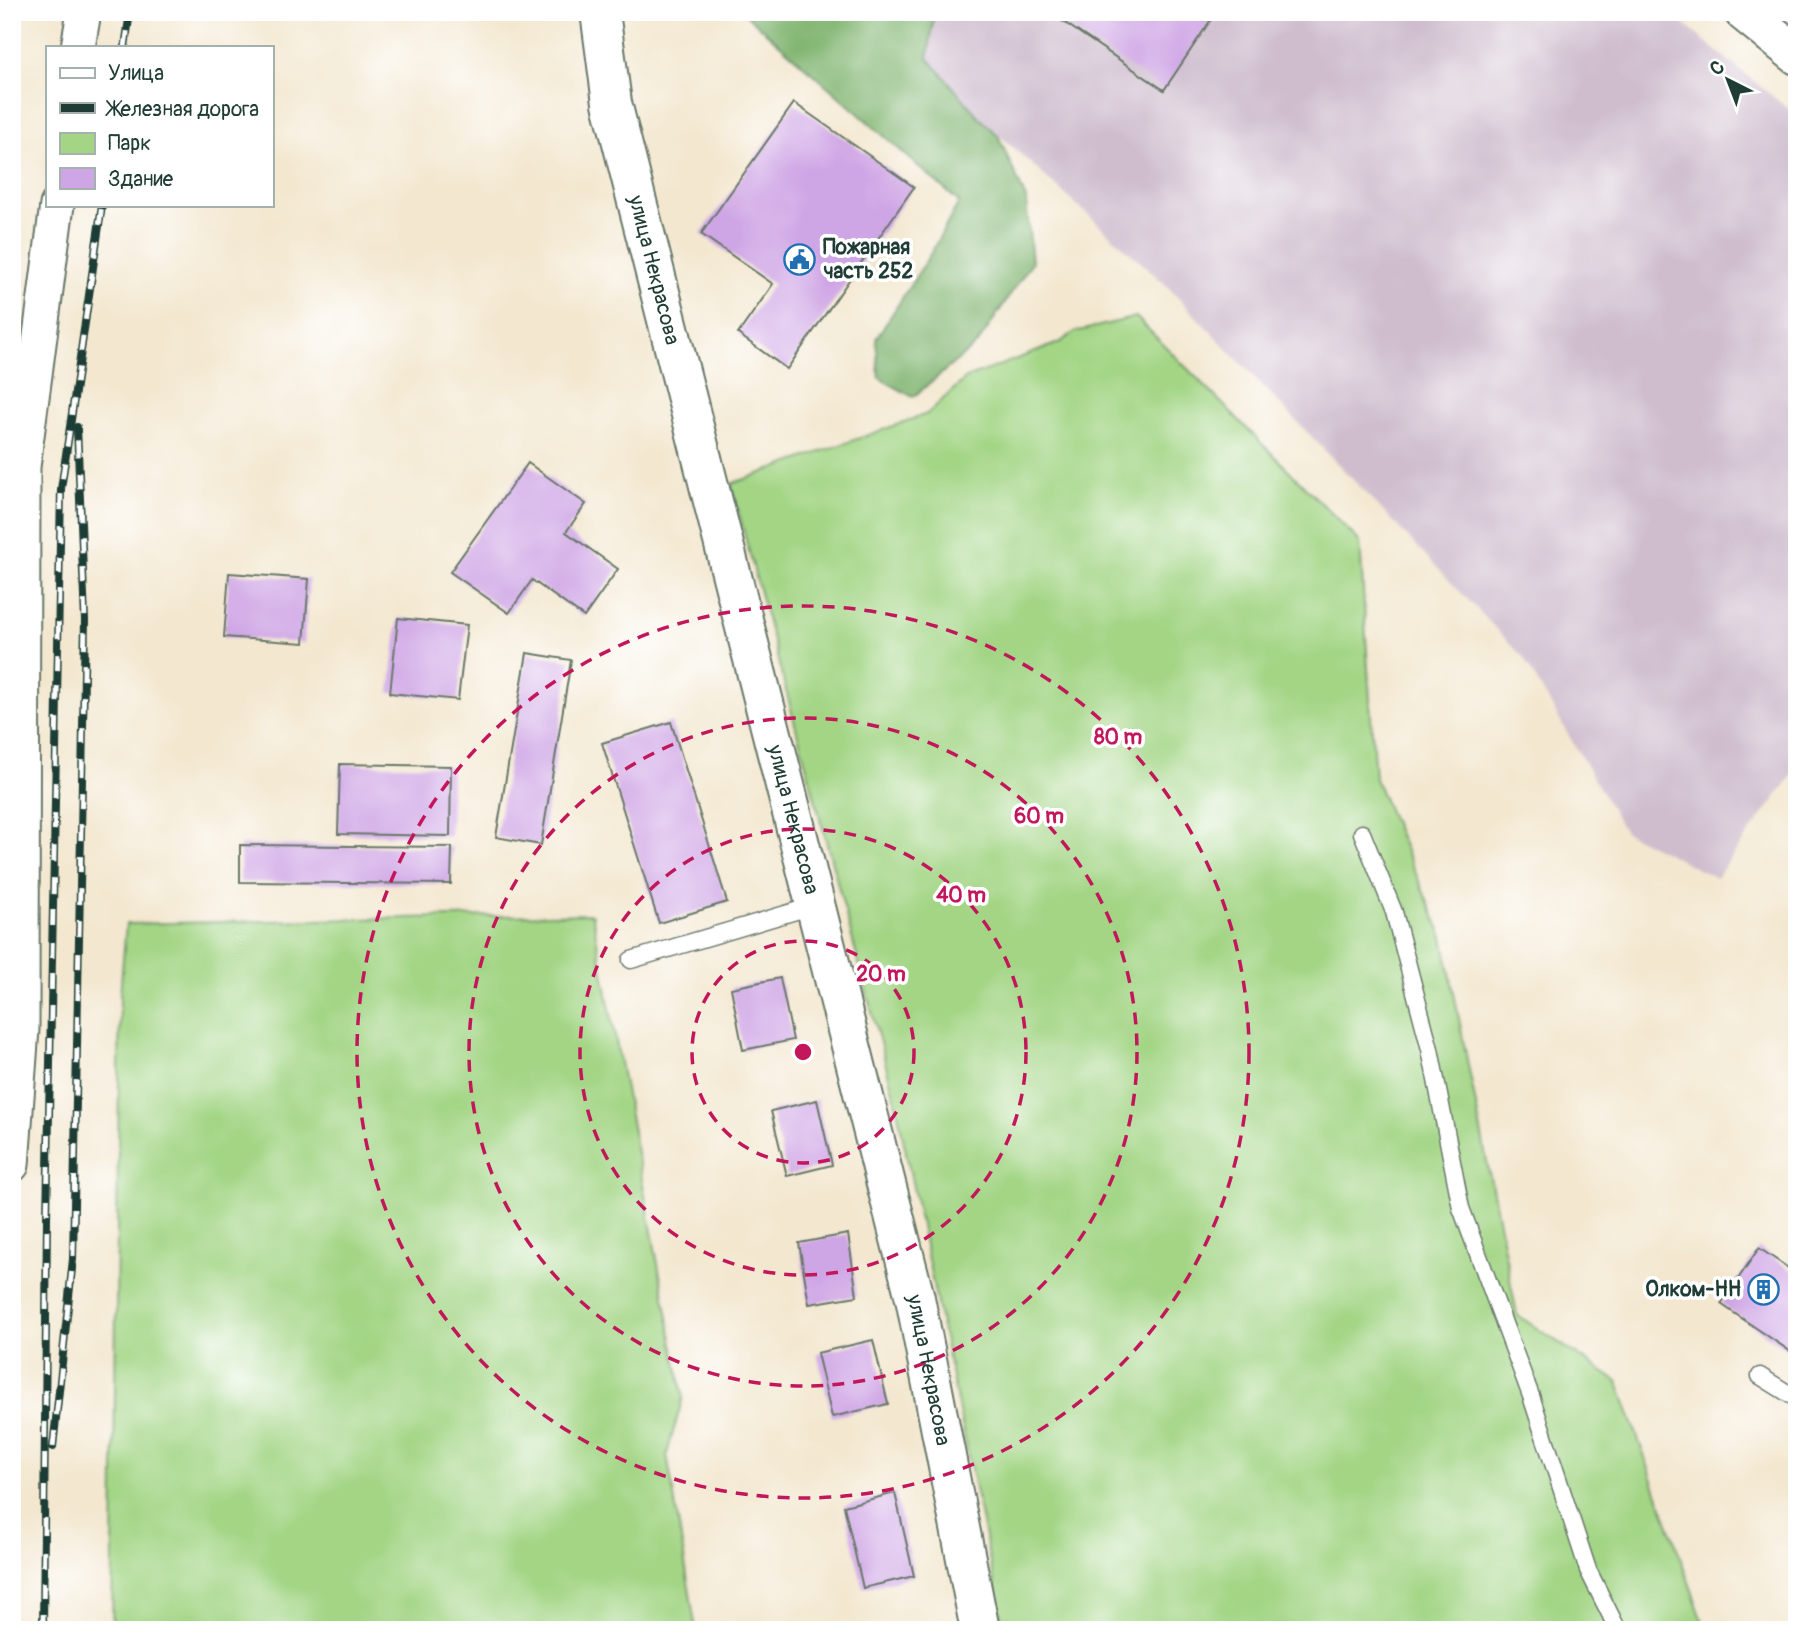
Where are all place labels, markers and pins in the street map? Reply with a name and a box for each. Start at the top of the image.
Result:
place label: Пожарная часть 252 [823,234,913,285]
public building icon: Пожарная часть 252 [783,242,817,276]
centre of rings [791,1040,815,1064]
building icon: Олком-НН [1747,1272,1781,1306]
place label: Олком-НН [1645,1276,1741,1303]

